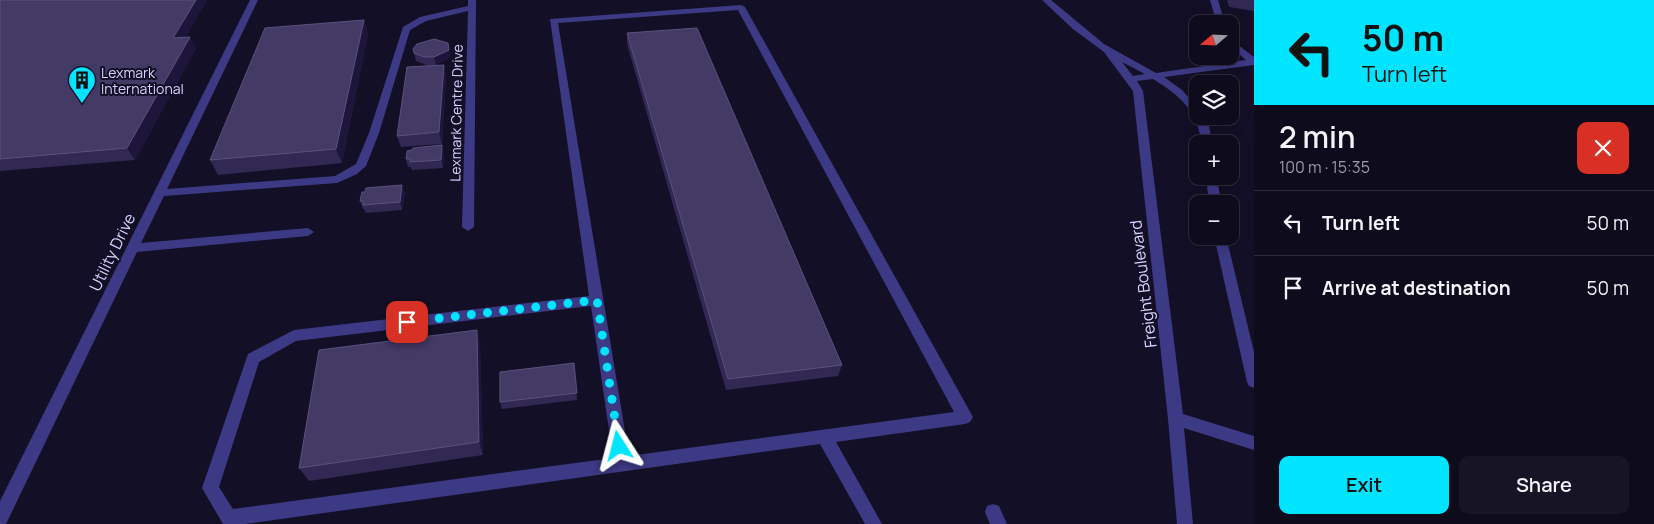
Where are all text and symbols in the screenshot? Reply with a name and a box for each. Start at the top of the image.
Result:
text: 50 m [1362,14,1444,62]
north arrow [1189,15,1239,65]
map controls [1189,15,1239,245]
icon: left [1279,20,1344,85]
street label: Lexmark Centre Drive [445,44,467,182]
text: Turn left [1362,59,1447,89]
place label: Lexmark International [101,63,184,98]
building icon: Lexmark International [67,65,97,104]
button: layers [1189,75,1239,125]
text: 2 min [1279,116,1355,157]
button: close [1577,122,1629,174]
button: + [1189,135,1239,185]
text: 100 m · 15:35 [1279,156,1370,178]
button: − [1189,195,1239,245]
street label: Utility Drive [84,209,140,295]
icon: left [1279,209,1307,237]
text: Turn left [1322,210,1400,236]
text: 50 m [1587,210,1629,236]
street label: Freight Boulevard [1124,219,1162,349]
icon: arrive [1279,274,1307,302]
text: Arrive at destination [1322,275,1511,301]
text: 50 m [1587,275,1629,301]
pin [386,301,428,343]
icon: arrive [393,308,421,336]
position arrow [592,419,644,471]
button: Exit [1279,456,1449,514]
button: Share [1459,456,1629,514]

